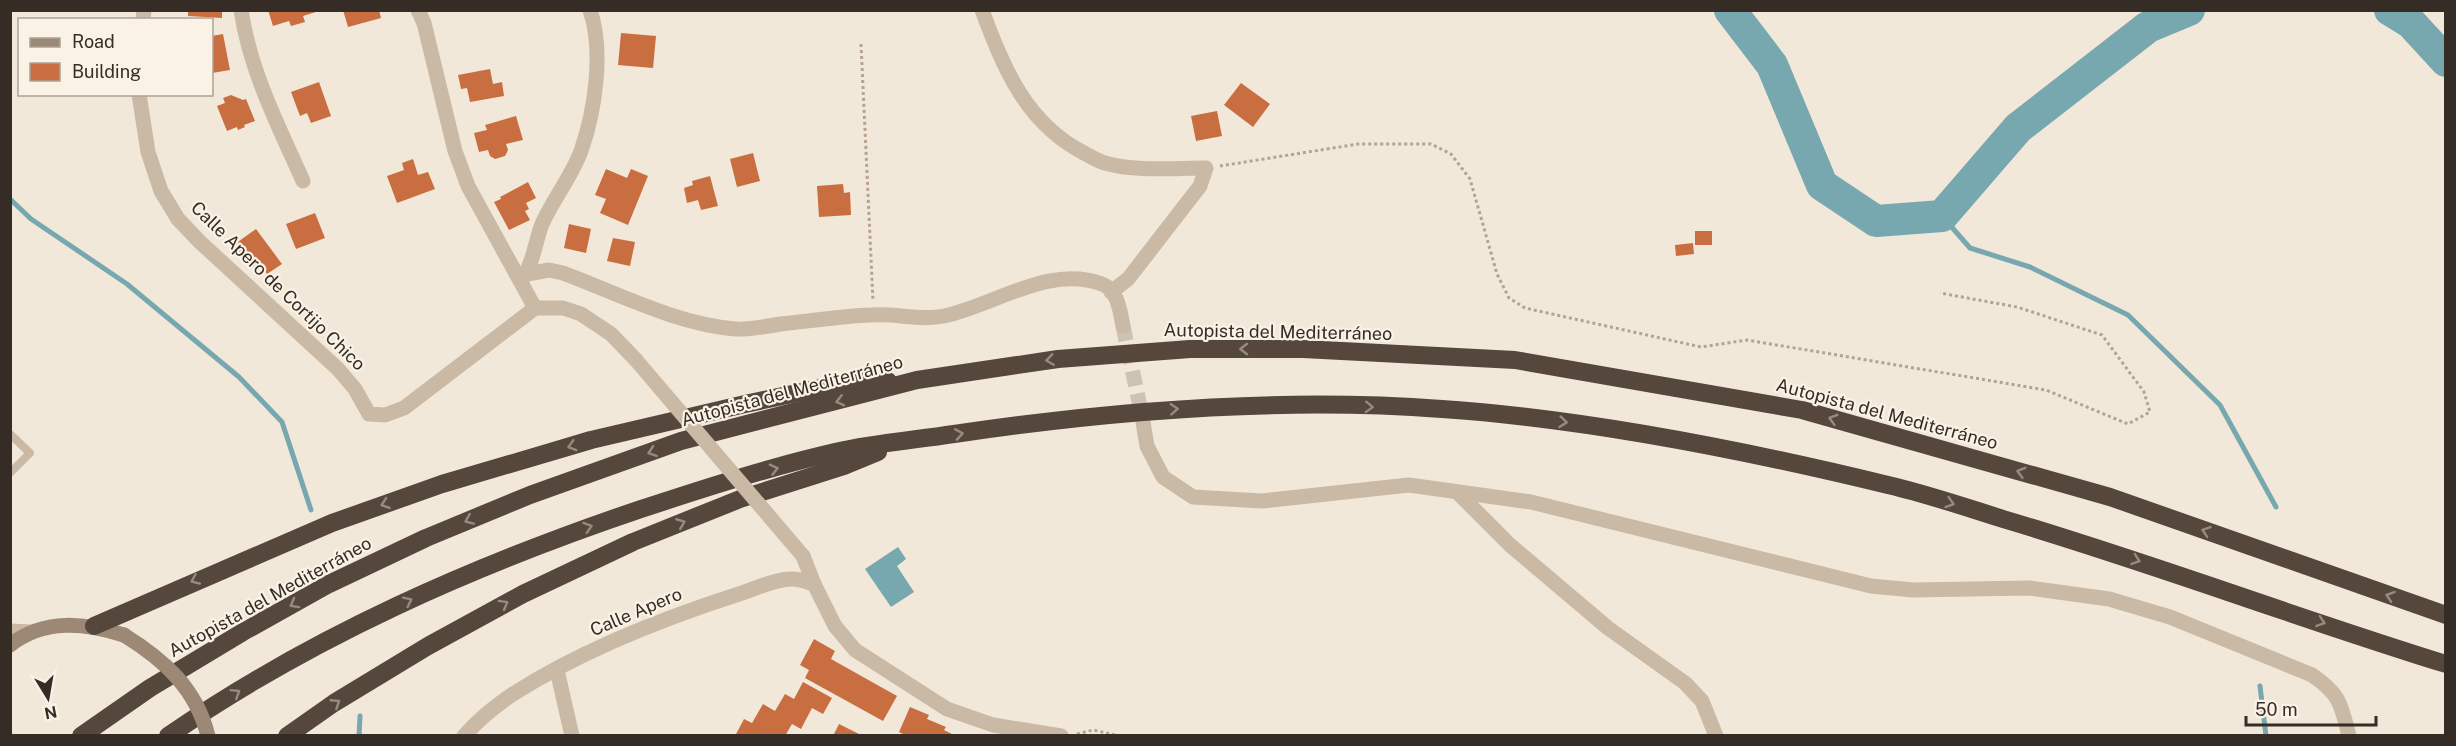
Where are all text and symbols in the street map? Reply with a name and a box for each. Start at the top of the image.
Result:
legend [18,18,213,96]
text: Road [72,31,115,52]
text: Building [72,61,141,82]
street label: Calle Apero de Cortijo Chico [187,197,370,374]
street label: Autopista del Mediterráneo [1164,319,1392,344]
one-way arrow [1240,343,1249,355]
street label: Autopista del Mediterráneo [679,351,905,430]
one-way arrow [1045,353,1054,365]
street label: Autopista del Mediterráneo [1774,374,2000,453]
one-way arrow [835,393,845,406]
one-way arrow [1364,400,1373,413]
one-way arrow [1169,403,1178,416]
one-way arrow [1828,413,1838,426]
one-way arrow [1558,415,1567,428]
one-way arrow [955,428,964,440]
one-way arrow [567,439,578,451]
one-way arrow [647,444,658,457]
one-way arrow [768,464,779,476]
one-way arrow [2016,467,2027,479]
one-way arrow [381,496,391,509]
one-way arrow [1944,496,1955,508]
one-way arrow [465,513,476,525]
one-way arrow [675,517,686,530]
one-way arrow [582,522,593,534]
one-way arrow [2201,526,2212,539]
street label: Autopista del Mediterráneo [165,532,375,661]
one-way arrow [2130,553,2141,565]
one-way arrow [191,573,202,585]
street label: Calle Apero [587,583,685,640]
one-way arrow [2385,590,2396,603]
one-way arrow [289,597,300,608]
one-way arrow [401,597,412,608]
one-way arrow [498,600,508,611]
one-way arrow [2315,615,2326,628]
north arrow [18,668,78,728]
one-way arrow [230,689,240,701]
scale bar [2246,689,2376,727]
one-way arrow [329,699,340,710]
text: 50 m [2255,699,2298,720]
text: N [43,702,59,723]

